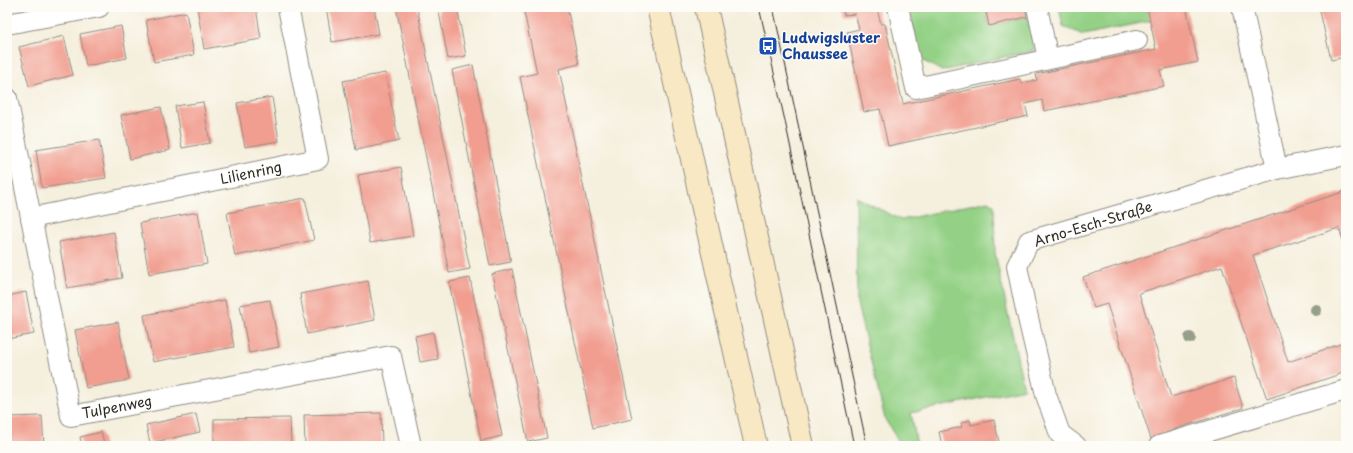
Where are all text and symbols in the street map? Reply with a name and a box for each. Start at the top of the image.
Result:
place label: Ludwigsluster Chaussee [782,27,881,64]
bus stop icon: Ludwigsluster Chaussee [757,35,779,57]
street label: Lilienring [218,156,284,189]
street label: Arno-Esch-Straße [1031,196,1155,251]
street label: Tulpenweg [80,389,154,424]

